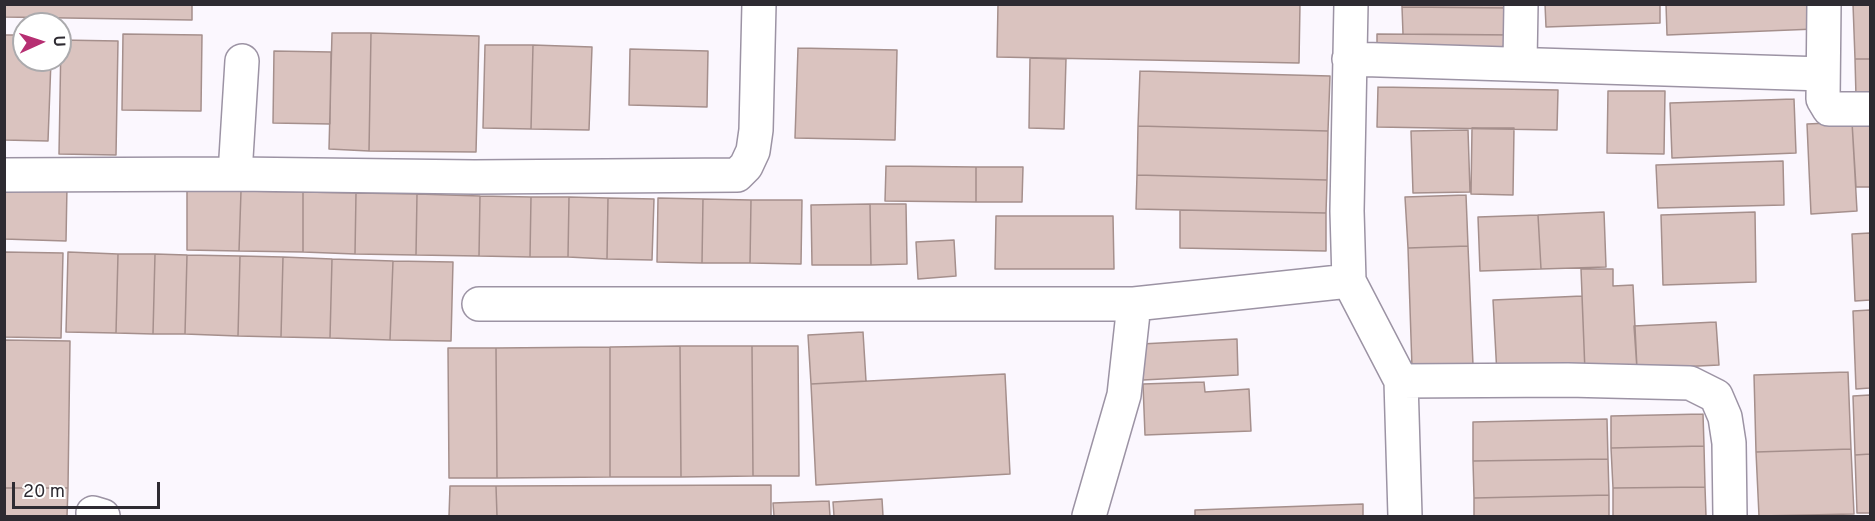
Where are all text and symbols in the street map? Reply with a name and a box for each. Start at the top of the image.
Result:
north arrow [12,12,72,72]
text: U [48,35,68,47]
scale bar [15,470,164,508]
text: 20 m [23,481,65,504]

